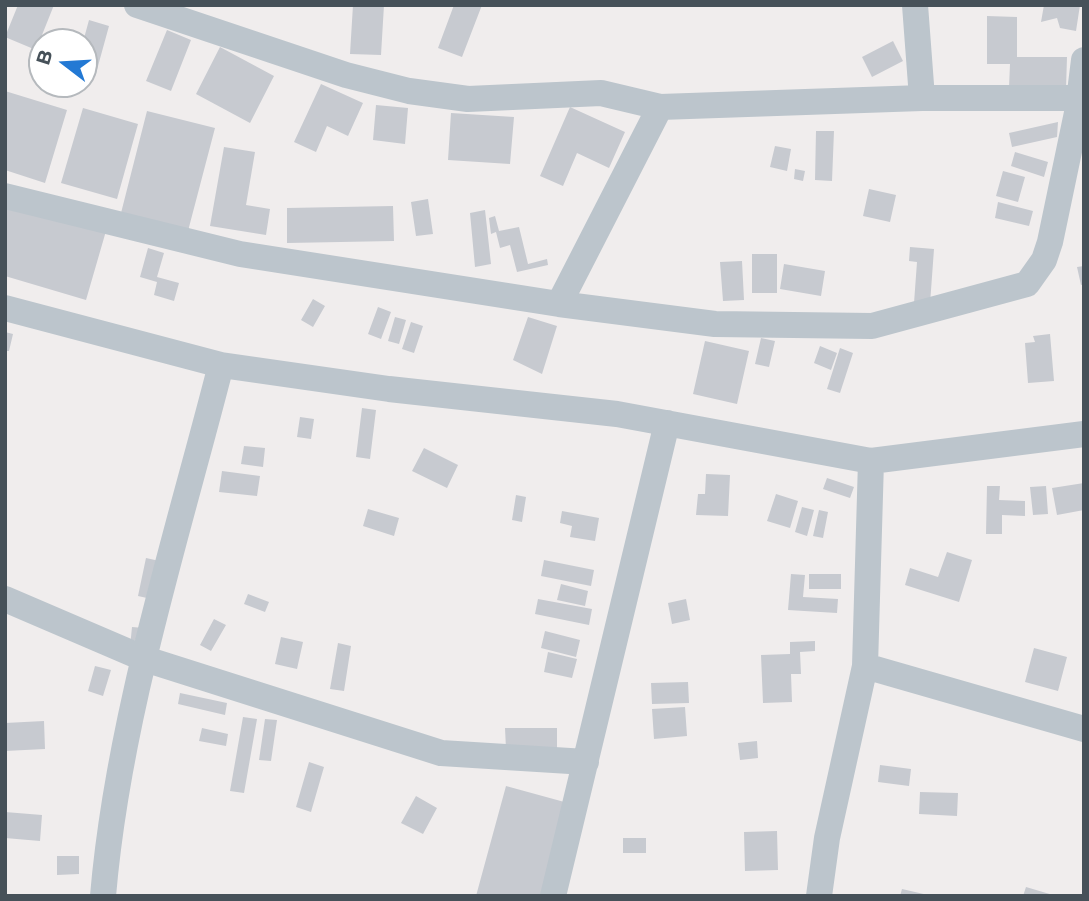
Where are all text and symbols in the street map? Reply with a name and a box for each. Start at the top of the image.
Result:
north arrow [28,28,98,98]
text: B [31,47,57,68]

